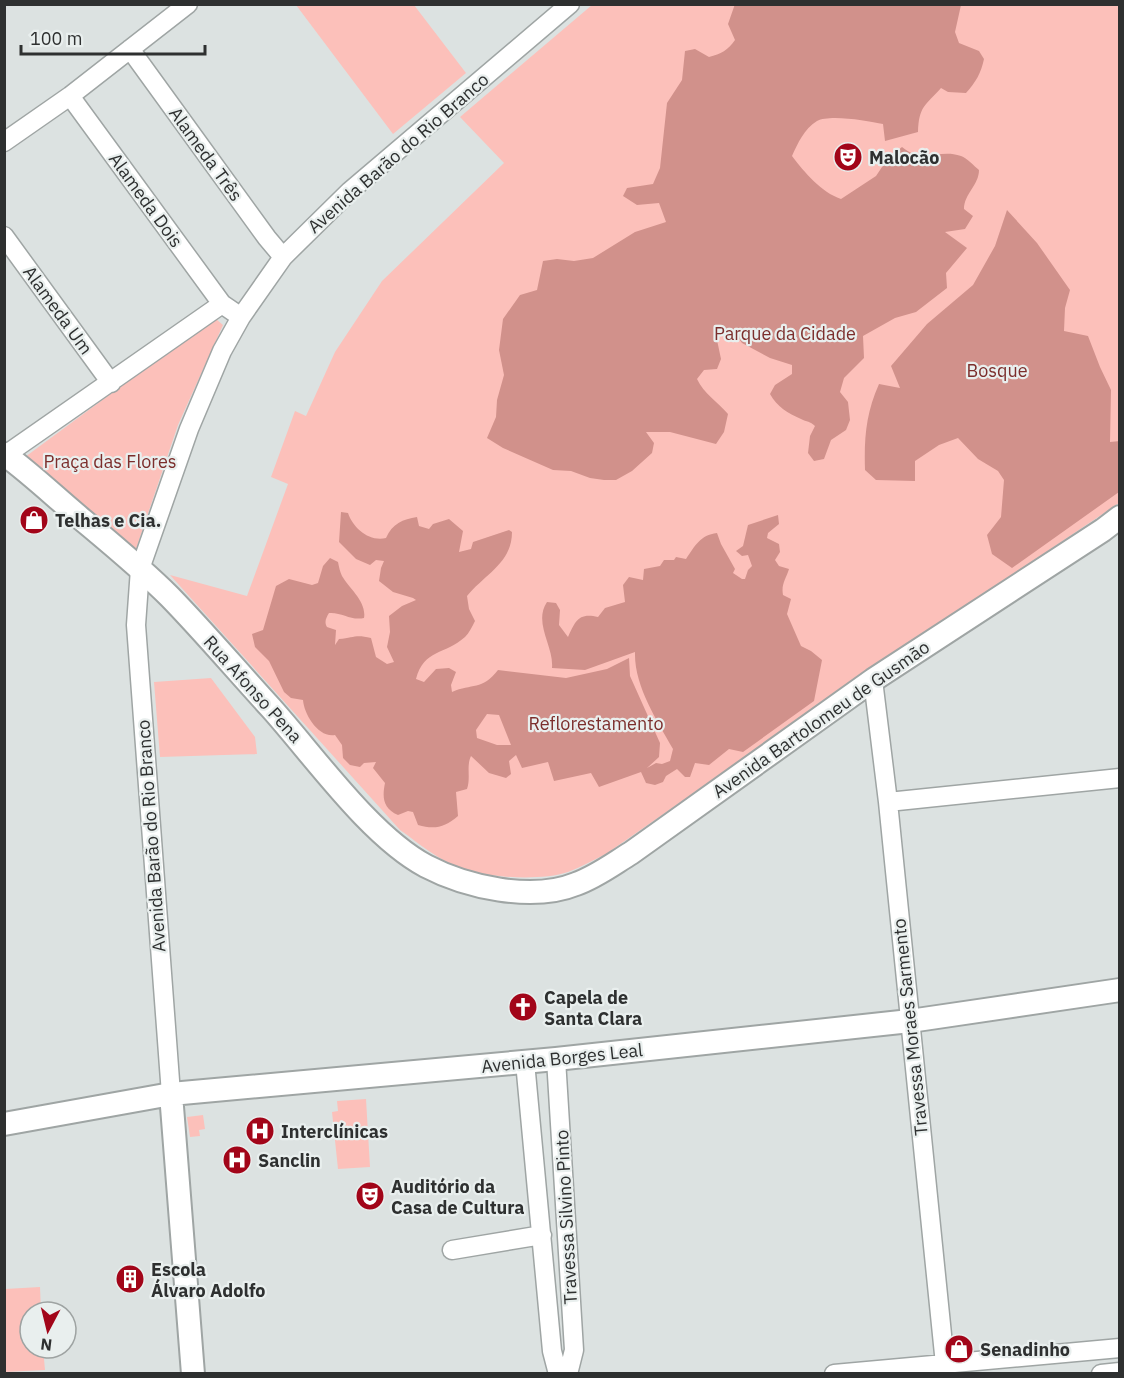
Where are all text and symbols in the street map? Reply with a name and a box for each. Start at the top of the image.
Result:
scale bar [21,18,206,56]
text: 100 m [30,27,82,50]
street label: Avenida Barão do Rio Branco [303,68,493,238]
street label: Alameda Três [164,103,248,205]
theatre icon: Malocão [832,141,864,173]
place label: Malocão [869,146,939,169]
street label: Alameda Dois [104,148,188,252]
street label: Alameda Um [18,261,98,359]
park label: Parque da Cidade [714,322,856,345]
park label: Bosque [966,359,1028,382]
park label: Praça das Flores [43,450,177,473]
shop icon: Telhas e Cia. [18,504,50,536]
place label: Telhas e Cia. [55,509,161,532]
street label: Rua Afonso Pena [199,631,307,748]
street label: Avenida Bartolomeu de Gusmão [708,635,934,803]
park label: Reflorestamento [528,712,664,735]
street label: Avenida Barão do Rio Branco [131,719,171,953]
street label: Travessa Moraes Sarmento [887,917,933,1137]
place label: Capela de Santa Clara [544,986,642,1030]
church icon: Capela de Santa Clara [507,991,539,1023]
street label: Avenida Borges Leal [480,1038,644,1078]
hospital icon: Interclínicas [244,1115,276,1147]
place label: Interclínicas [281,1120,388,1143]
street label: Travessa Silvino Pinto [550,1129,582,1305]
hospital icon: Sanclin [221,1144,253,1176]
place label: Sanclin [258,1149,321,1172]
place label: Auditório da Casa de Cultura [391,1175,525,1219]
theatre icon: Auditório da Casa de Cultura [354,1180,386,1212]
place label: Escola Álvaro Adolfo [151,1258,265,1302]
building icon: Escola Álvaro Adolfo [114,1263,146,1295]
north arrow [18,1300,78,1360]
shop icon: Senadinho [943,1333,975,1365]
text: N [39,1334,53,1356]
place label: Senadinho [980,1338,1070,1361]

